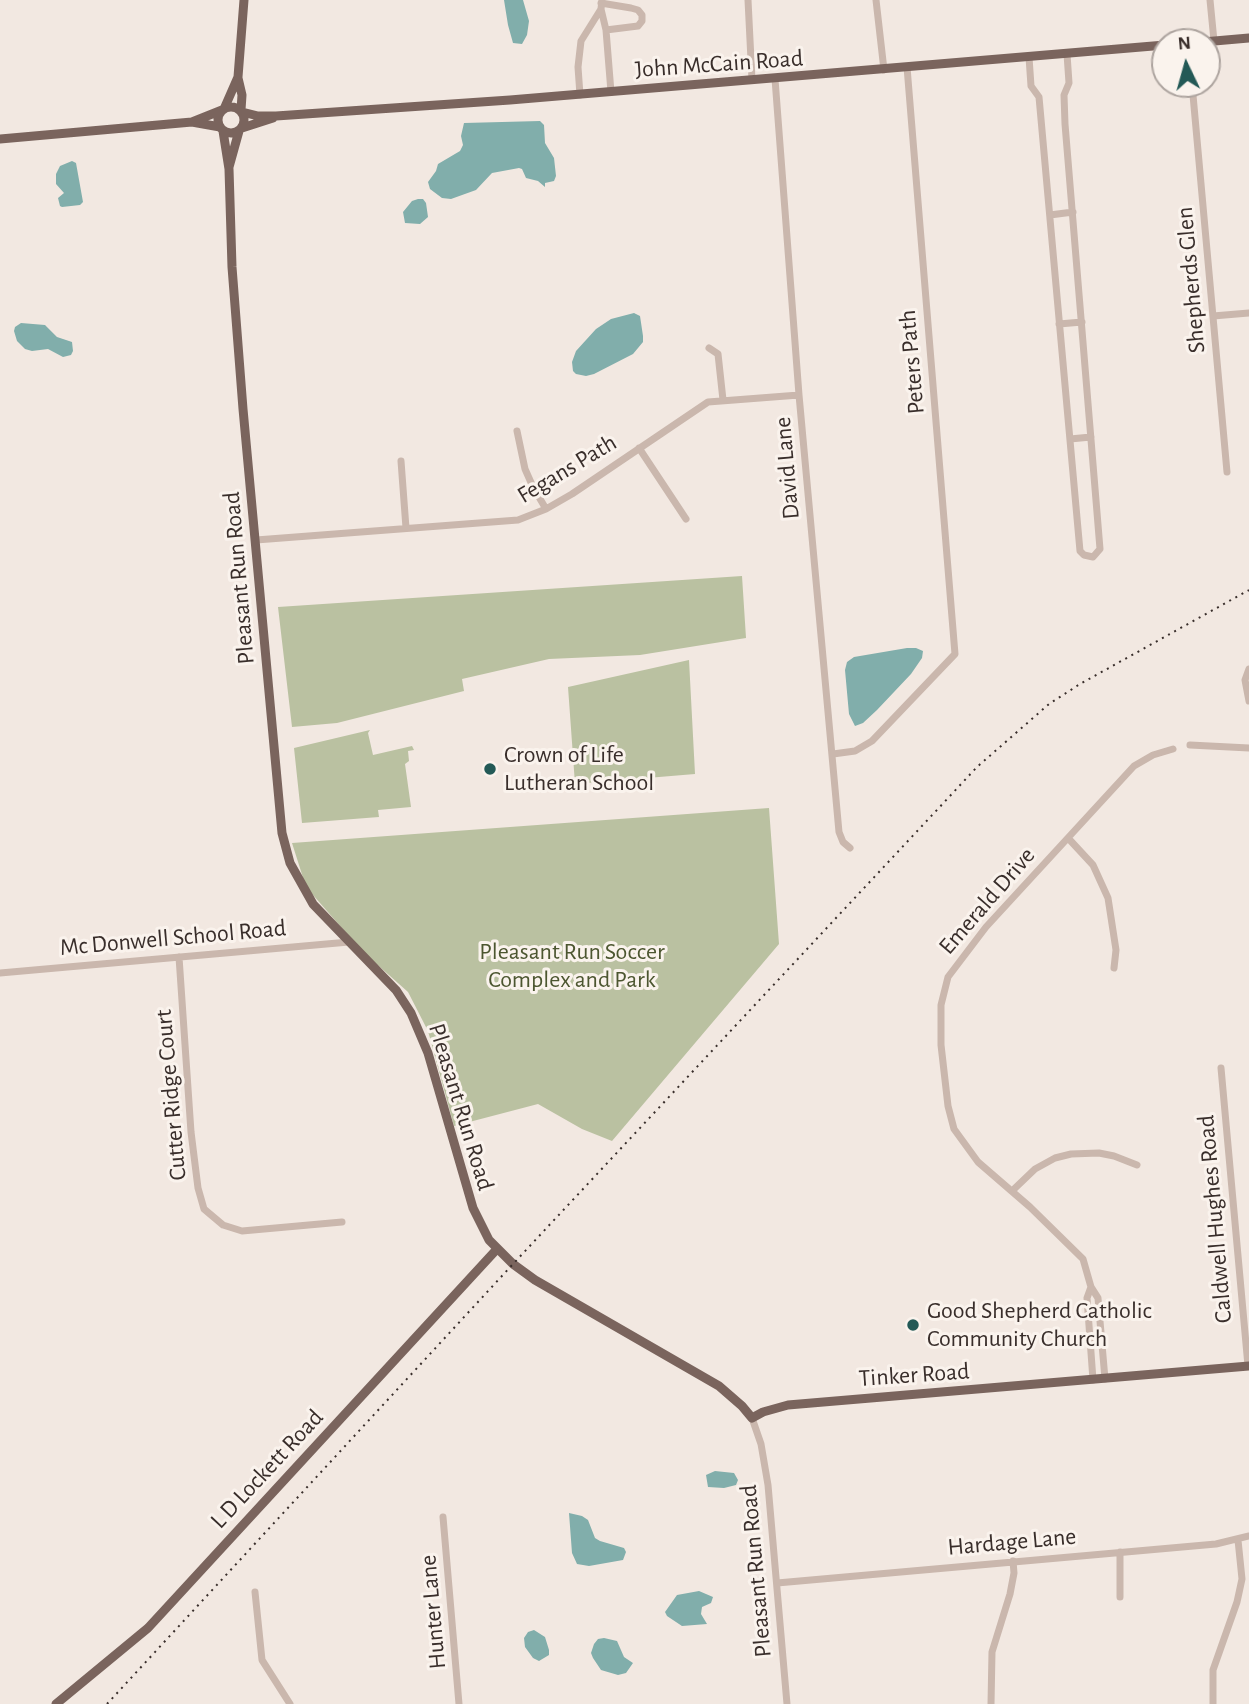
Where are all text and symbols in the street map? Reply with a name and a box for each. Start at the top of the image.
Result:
north arrow [1151,28,1221,98]
text: N [1177,34,1192,54]
street label: John McCain Road [634,44,804,84]
street label: Shepherds Glen [1170,206,1212,354]
street label: Peters Path [893,309,931,415]
street label: David Lane [768,415,806,521]
street label: Fegans Path [512,428,622,510]
street label: Pleasant Run Road [217,490,261,666]
place label: Crown of Life Lutheran School [504,741,654,797]
marker: Crown of Life Lutheran School [482,761,498,777]
street label: Emerald Drive [933,842,1041,960]
street label: Mc Donwell School Road [59,914,287,962]
park label: Pleasant Run Soccer Complex and Park [479,938,665,994]
street label: Cutter Ridge Court [149,1008,193,1182]
street label: Pleasant Run Road [422,1020,500,1194]
street label: Caldwell Hughes Road [1192,1114,1238,1324]
place label: Good Shepherd Catholic Community Church [927,1297,1152,1353]
marker: Good Shepherd Catholic Community Church [905,1317,921,1333]
street label: Tinker Road [858,1357,970,1393]
street label: L D Lockett Road [204,1403,330,1535]
street label: Pleasant Run Road [734,1483,778,1659]
street label: Hardage Lane [946,1522,1078,1562]
street label: Hunter Lane [414,1553,452,1671]

